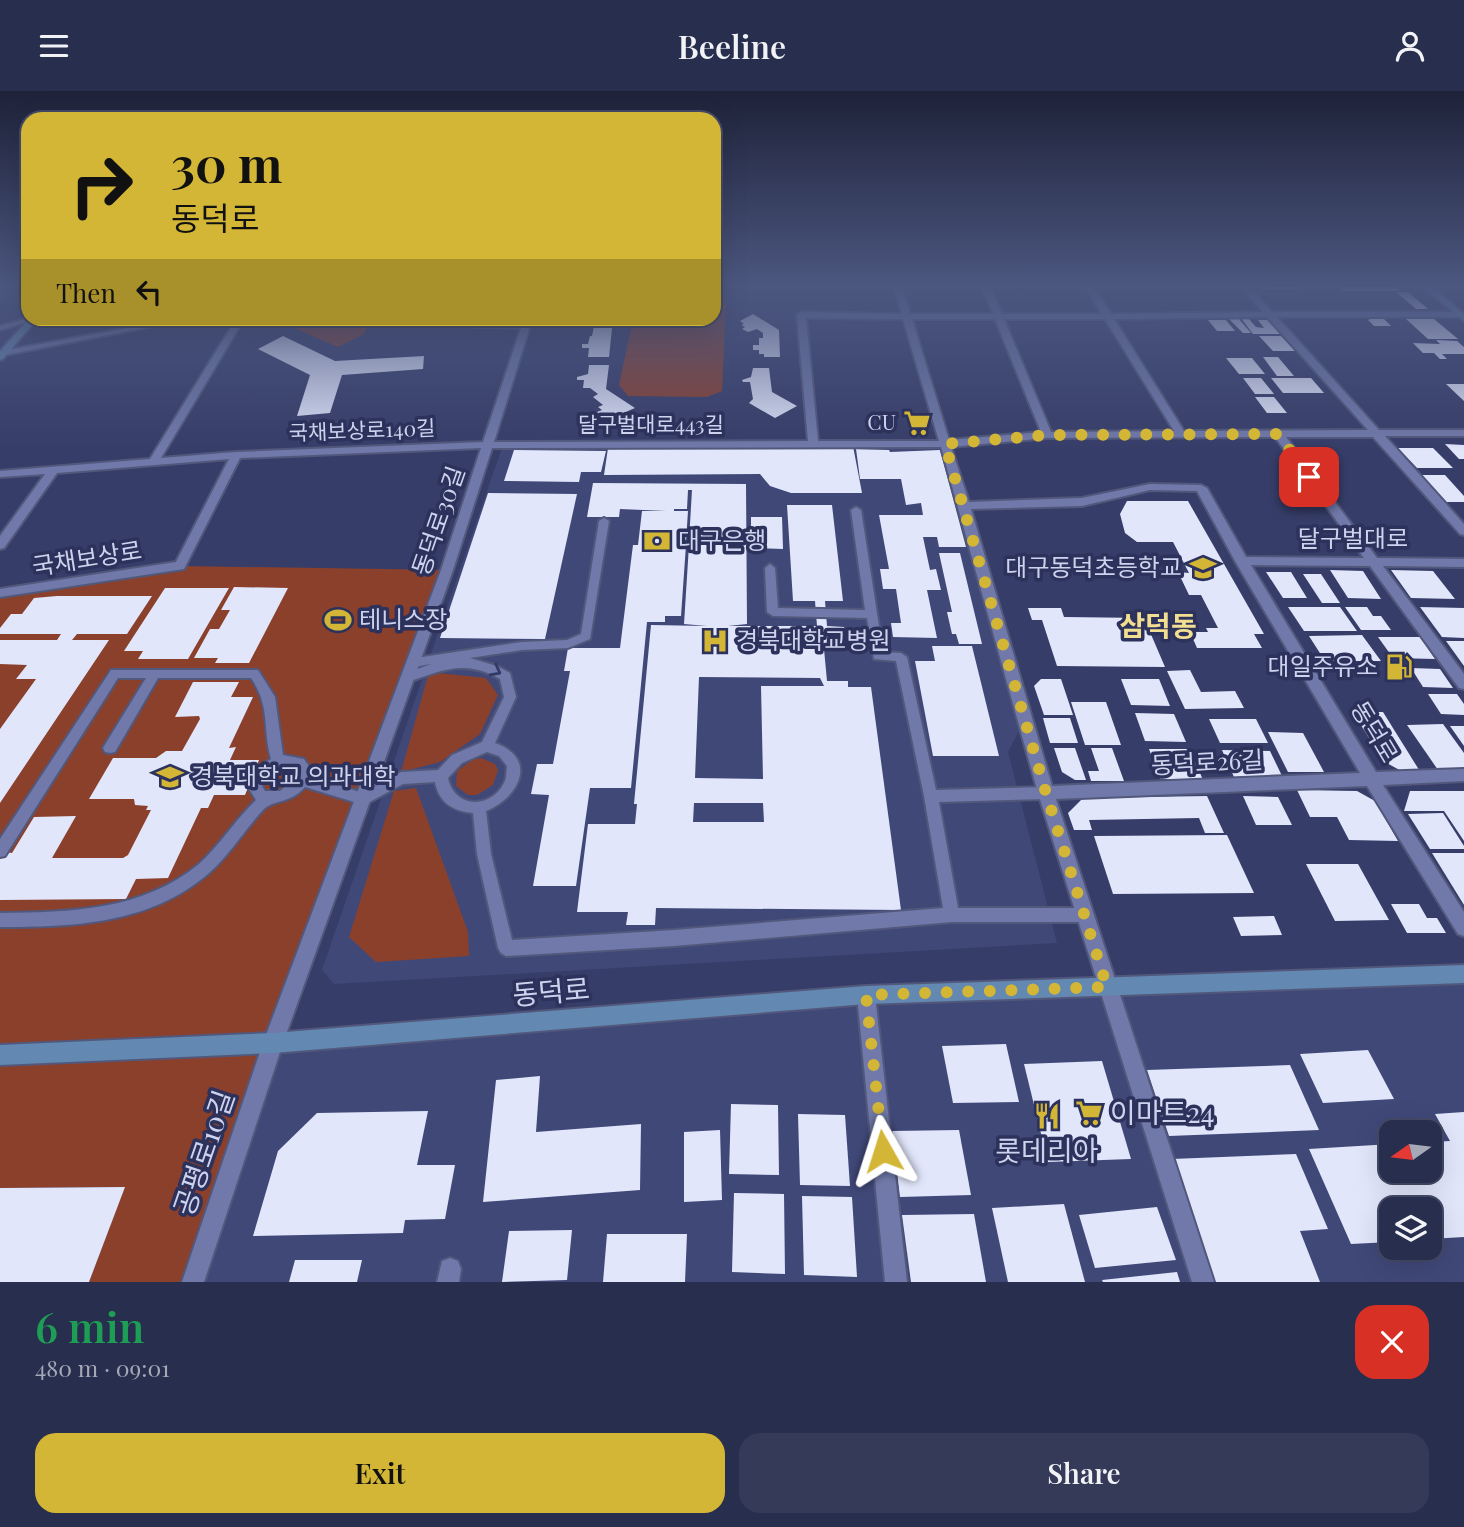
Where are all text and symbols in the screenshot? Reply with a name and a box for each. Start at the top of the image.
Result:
text: Beeline [678,24,786,67]
icon: menu [35,27,73,65]
icon: person [1391,27,1429,65]
text: 30 m [171,130,282,195]
icon: right [56,140,147,231]
text: 동덕로 [171,195,259,238]
icon: left [130,273,168,311]
text: Then [56,275,116,310]
place label: CU [867,407,896,435]
supermarket icon: CU [902,408,932,438]
street label: 달구벌대로443길 [578,409,724,437]
street label: 국채보상로140길 [288,412,436,446]
pin [1279,447,1339,507]
icon: arrive [1290,458,1328,496]
street label: 동덕로30길 [403,461,471,579]
street label: 달구벌대로 [1298,521,1408,553]
place label: 대구은행 [678,523,766,555]
bank icon: 대구은행 [642,526,672,556]
street label: 국채보상로 [30,533,144,581]
place label: 대구동덕초등학교 [1005,550,1182,582]
school or university icon: 대구동덕초등학교 [1188,553,1218,583]
place label: 테니스장 [359,602,447,634]
sports icon: 테니스장 [323,605,353,635]
district label: 삼덕동 [1119,606,1197,643]
place label: 경북대학교병원 [736,623,891,655]
hospital icon: 경북대학교병원 [700,626,730,656]
place label: 대일주유소 [1268,649,1378,681]
fuel station icon: 대일주유소 [1384,652,1414,682]
one-way arrow [489,663,501,677]
street label: 동덕로 [1345,694,1406,768]
street label: 동덕로26길 [1150,742,1264,780]
place label: 경북대학교 의과대학 [191,759,396,791]
school or university icon: 경북대학교 의과대학 [155,762,185,792]
street label: 동덕로 [511,969,591,1012]
street label: 공평로10길 [164,1085,241,1220]
place label: 이마트24 [1110,1093,1215,1130]
supermarket icon: 이마트24 [1074,1098,1104,1128]
restaurant icon: 롯데리아 [1032,1101,1062,1131]
position arrow [846,1114,920,1188]
north arrow [1379,1120,1442,1183]
map controls [1379,1120,1442,1260]
place label: 롯데리아 [995,1131,1099,1168]
button: layers [1379,1197,1442,1260]
text: 6 min [35,1298,144,1354]
button: close [1355,1305,1429,1379]
text: 480 m · 09:01 [35,1352,170,1383]
button: Exit [35,1433,725,1513]
button: Share [739,1433,1429,1513]

